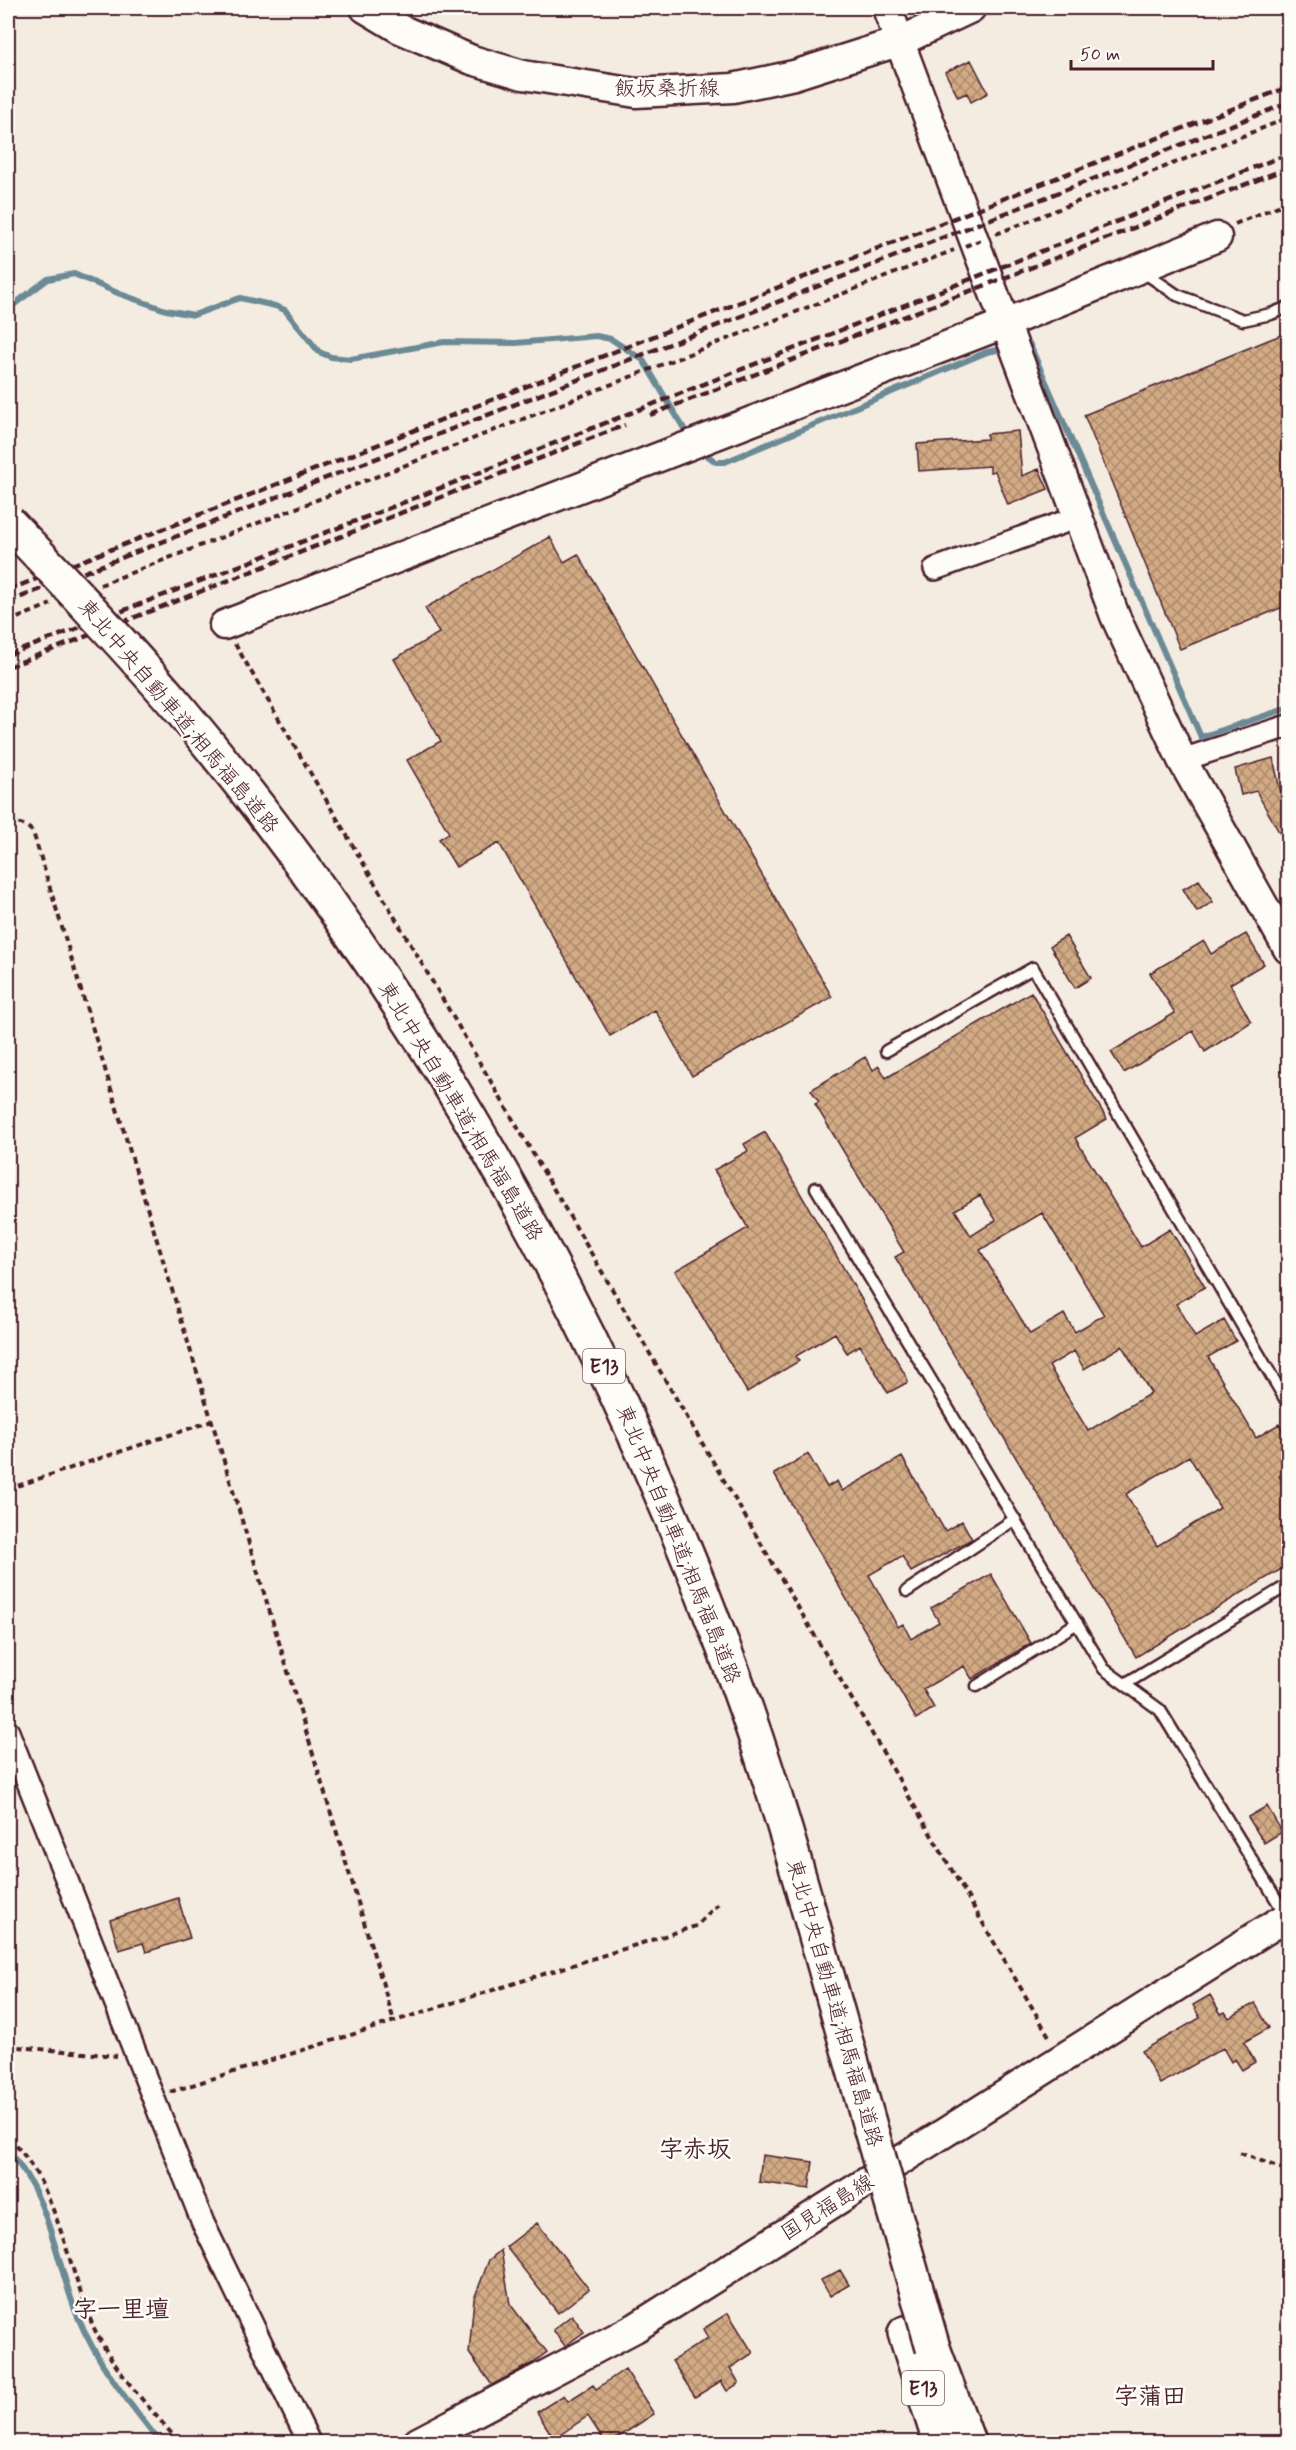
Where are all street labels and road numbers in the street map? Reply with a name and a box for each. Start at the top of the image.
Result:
street label: 飯坂桑折線 [615,75,720,103]
street label: 東北中央自動車道;相馬福島道路 [71,593,285,840]
street label: 東北中央自動車道;相馬福島道路 [371,976,549,1247]
road number: E13 [583,1349,625,1383]
street label: 東北中央自動車道;相馬福島道路 [609,1401,747,1688]
street label: 東北中央自動車道;相馬福島道路 [779,1856,889,2151]
street label: 国見福島線 [776,2168,879,2248]
road number: E13 [902,2371,944,2405]

